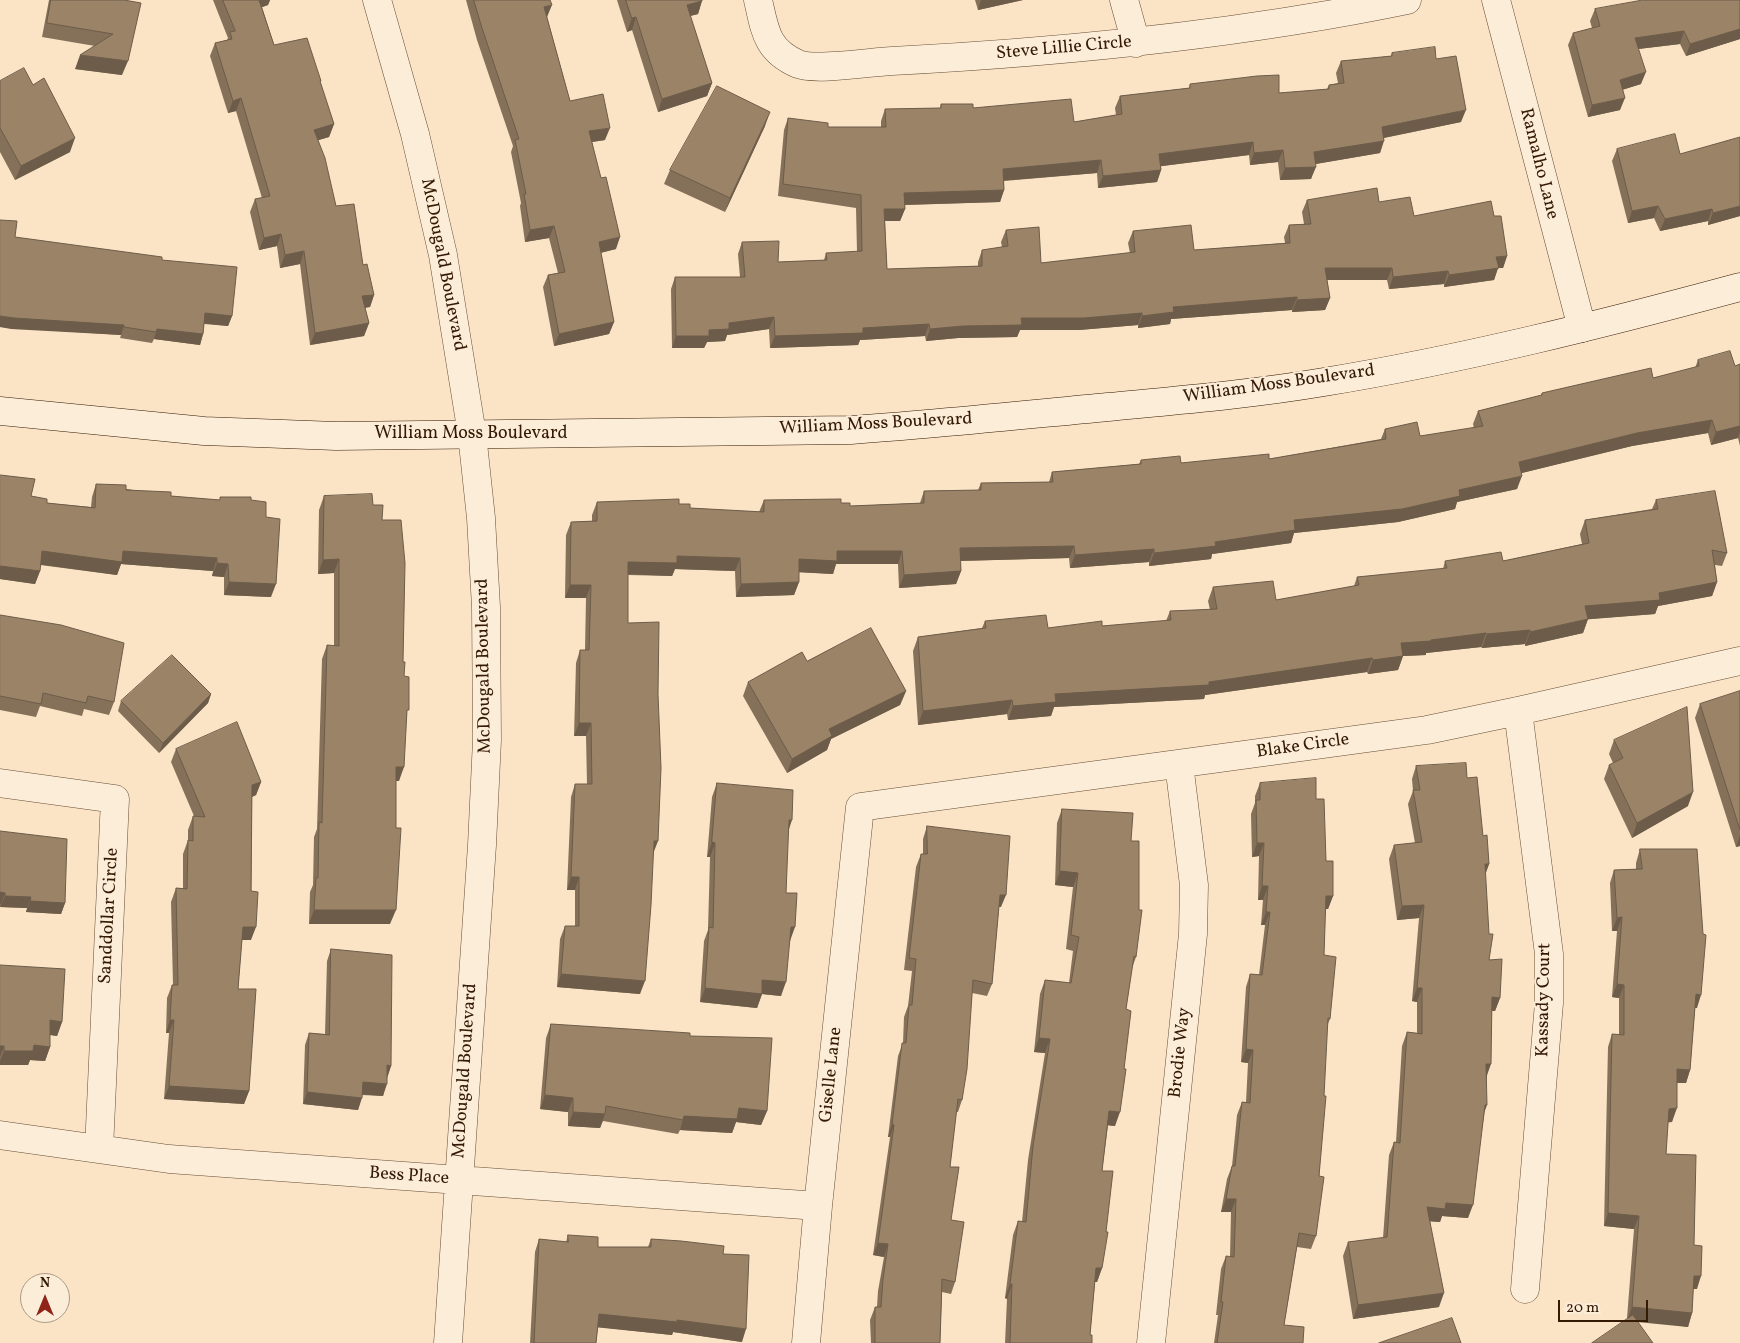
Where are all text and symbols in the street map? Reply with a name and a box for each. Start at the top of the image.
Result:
street label: Steve Lillie Circle [995,32,1133,66]
street label: Ramalho Lane [1514,106,1562,222]
street label: McDougald Boulevard [415,177,469,353]
street label: William Moss Boulevard [1182,361,1376,409]
street label: William Moss Boulevard [779,409,973,441]
street label: William Moss Boulevard [374,424,568,446]
street label: McDougald Boulevard [473,578,497,754]
street label: Blake Circle [1255,730,1351,764]
street label: Sanddollar Circle [96,847,124,985]
street label: Kassady Court [1533,943,1557,1057]
street label: McDougald Boulevard [449,983,483,1159]
street label: Brodie Way [1166,1007,1196,1099]
street label: Giselle Lane [816,1026,848,1124]
street label: Bess Place [368,1163,450,1191]
north arrow [20,1273,70,1323]
text: N [40,1274,50,1293]
scale bar [1560,1290,1650,1322]
text: 20 m [1566,1298,1599,1319]

